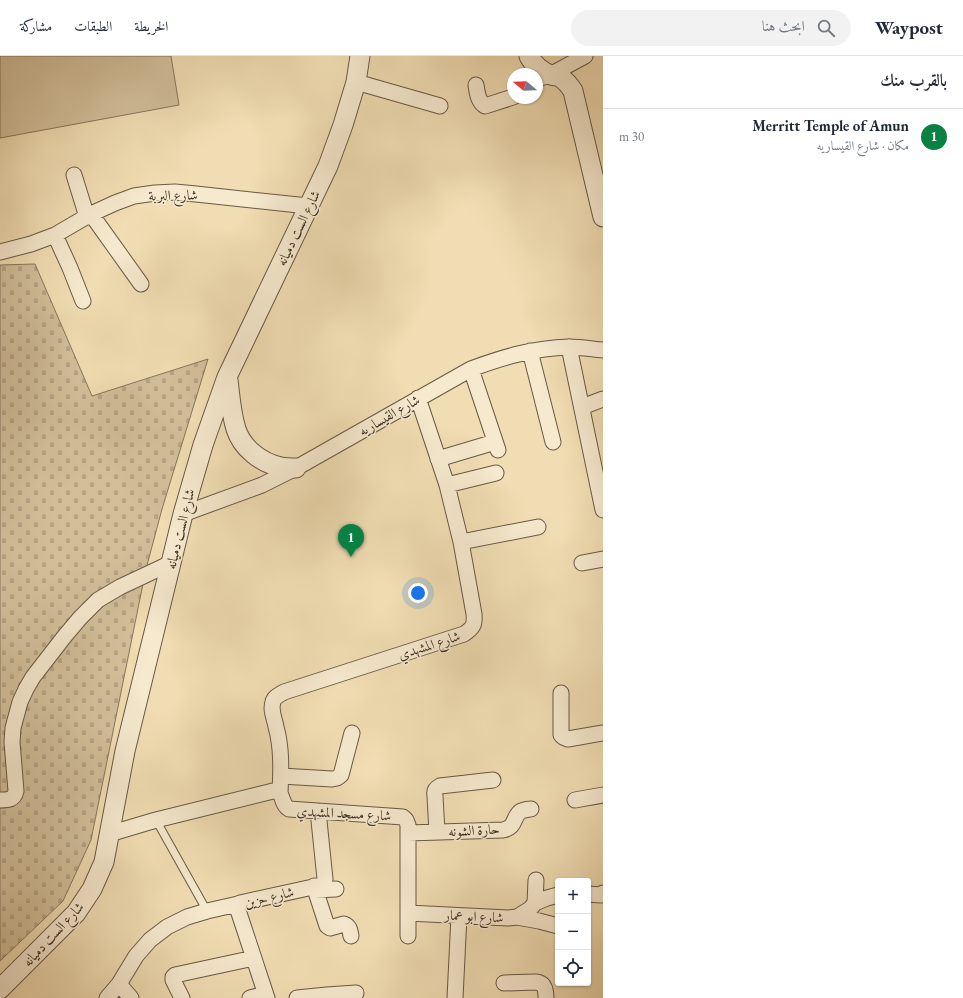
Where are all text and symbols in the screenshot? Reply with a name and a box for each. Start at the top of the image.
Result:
search box [571,10,851,46]
text: Waypost [875,15,943,40]
text: ابحث هنا [762,16,805,35]
text: مشاركة [20,17,52,35]
text: الطبقات [74,17,112,35]
text: الخريطة [134,17,168,35]
icon: search [815,17,837,39]
north arrow [507,68,543,104]
text: بالقرب منك [880,69,947,91]
text: Merritt Temple of Amun [752,116,909,135]
text: 30 m [619,128,644,145]
text: 1 [931,128,937,145]
text: مكان · شارع القيساريه [817,137,909,154]
street label: شارع البربة [148,186,198,207]
street label: شارع الست دميانه [272,187,327,270]
street label: شارع القيساريه [355,390,424,442]
street label: شارع الست دميانه [161,487,202,572]
pin: 1 [338,524,364,557]
your location [408,583,428,603]
street label: شارع المشهدي [396,627,463,666]
street label: شارع مسجد المشهدي [296,802,392,827]
street label: حارة الشونه [448,820,500,840]
map controls [555,878,591,986]
button: + [555,878,591,914]
street label: شارع حزين [242,882,296,915]
street label: شارع الست دميانه [18,898,90,972]
street label: شارع ابو عمار [442,905,504,930]
button: − [555,914,591,950]
button: locate [555,950,591,986]

